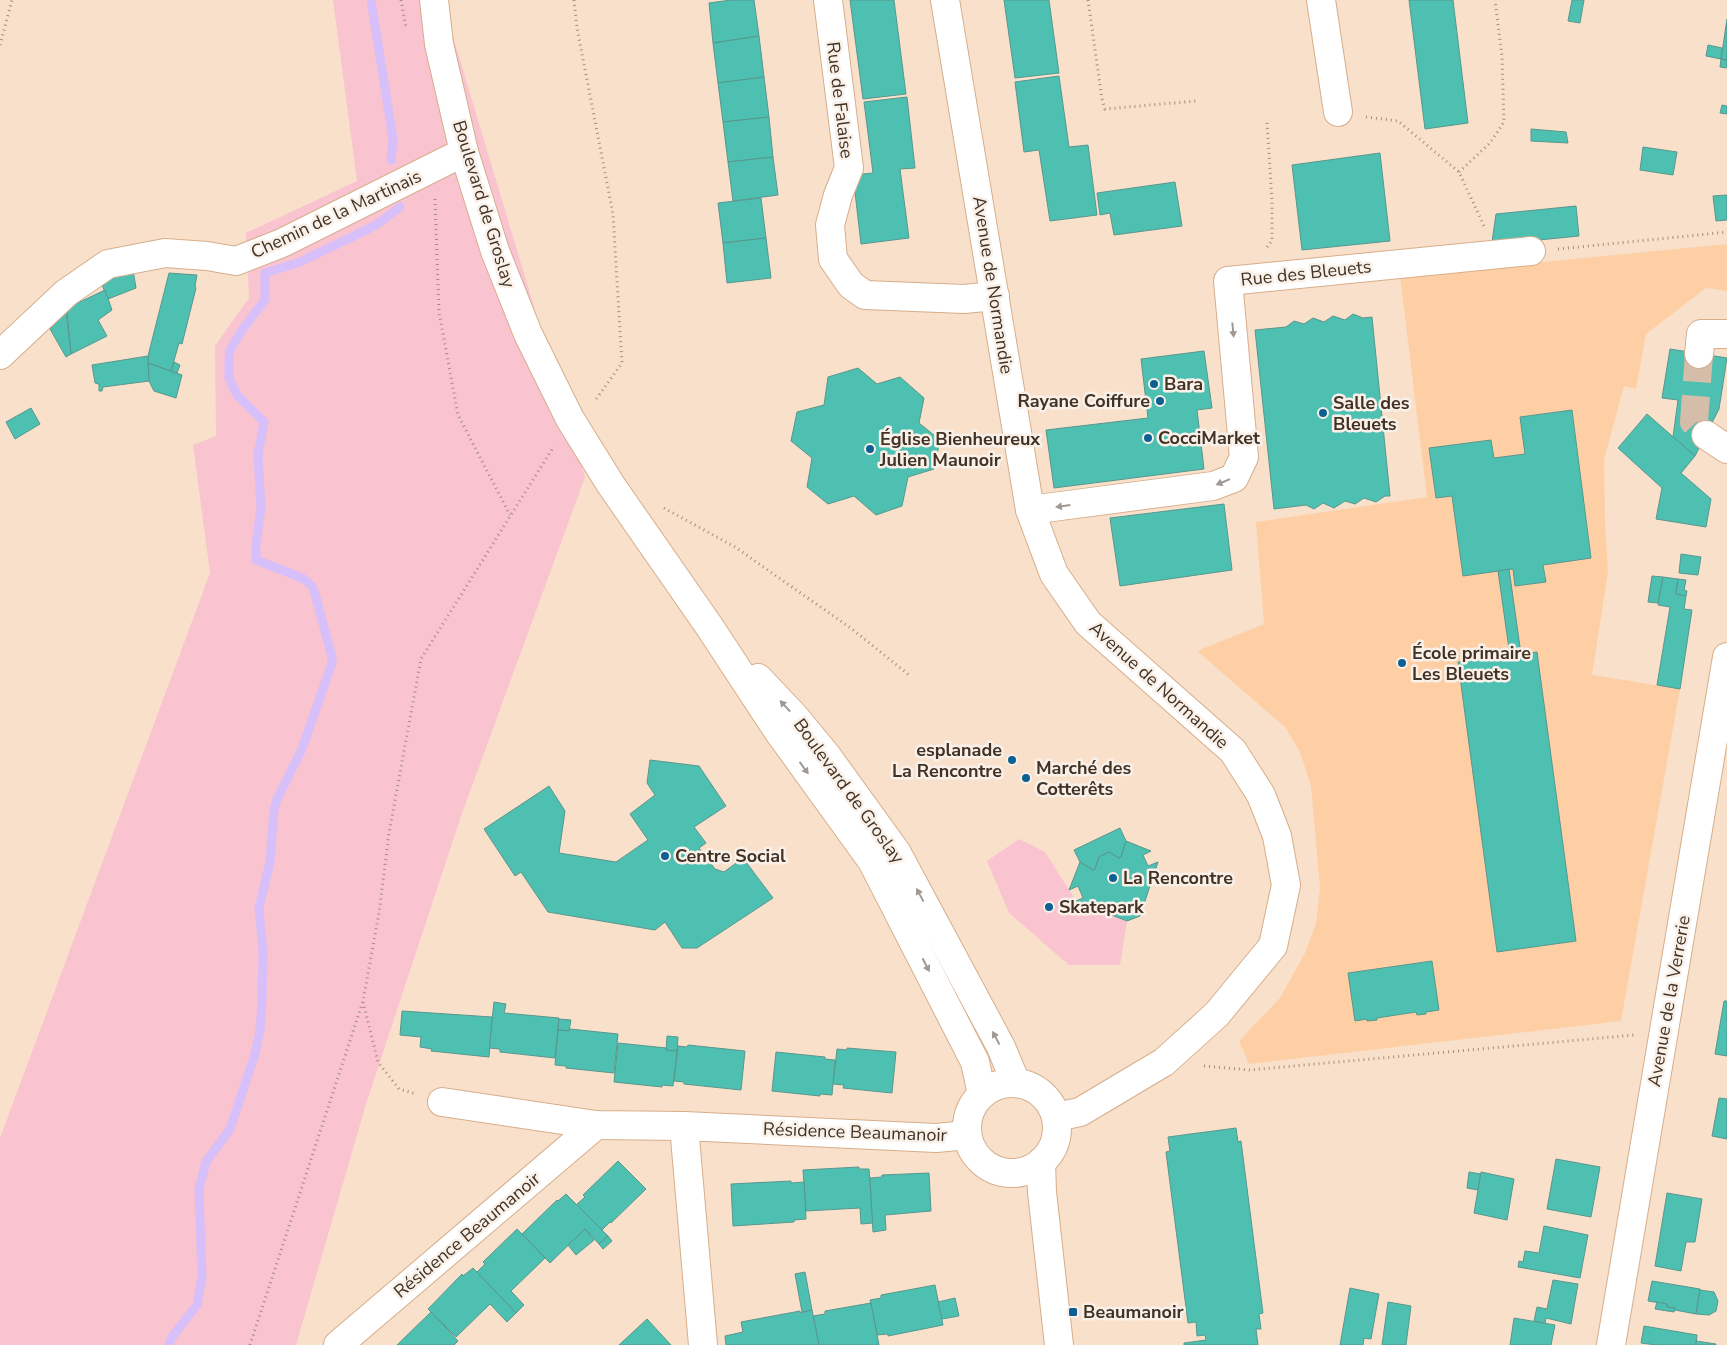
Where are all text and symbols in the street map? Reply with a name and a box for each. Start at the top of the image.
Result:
street label: Rue de Falaise [821,40,859,160]
street label: Boulevard de Groslay [447,117,521,291]
street label: Chemin de la Martinais [247,164,425,264]
street label: Avenue de Normandie [967,194,1019,376]
street label: Rue des Bleuets [1239,254,1373,292]
one-way arrow [1229,322,1237,338]
place label: Bara [1164,372,1203,396]
marker: Bara [1148,378,1160,390]
place label: Rayane Coiffure [1017,389,1150,413]
place label: Salle des Bleuets [1333,391,1410,436]
marker: Rayane Coiffure [1154,395,1166,407]
marker: Salle des Bleuets [1317,407,1329,419]
place label: CocciMarket [1158,426,1260,450]
place label: Église Bienheureux Julien Maunoir [879,427,1040,472]
marker: CocciMarket [1142,432,1154,444]
marker: Église Bienheureux Julien Maunoir [864,443,876,455]
one-way arrow [1215,478,1230,486]
one-way arrow [1054,503,1070,511]
street label: Avenue de Normandie [1084,616,1234,754]
place label: École primaire Les Bleuets [1412,641,1531,686]
marker: École primaire Les Bleuets [1396,657,1408,669]
one-way arrow [779,701,791,713]
street label: Boulevard de Groslay [788,714,910,869]
place label: esplanade La Rencontre [892,738,1002,783]
marker: esplanade La Rencontre [1006,754,1018,766]
place label: Marché des Cotterêts [1036,756,1132,801]
one-way arrow [799,761,809,775]
marker: Marché des Cotterêts [1020,772,1032,784]
place label: Centre Social [675,844,786,868]
marker: Centre Social [659,850,671,862]
place label: La Rencontre [1123,866,1233,890]
marker: La Rencontre [1107,872,1119,884]
one-way arrow [916,888,924,902]
place label: Skatepark [1059,895,1144,919]
marker: Skatepark [1043,901,1055,913]
street label: Avenue de la Verrerie [1642,913,1696,1089]
one-way arrow [922,958,930,973]
one-way arrow [992,1031,1000,1045]
street label: Résidence Beaumanoir [763,1117,948,1147]
street label: Résidence Beaumanoir [389,1166,546,1303]
place label: Beaumanoir [1083,1300,1184,1324]
marker: Beaumanoir [1067,1306,1079,1318]

